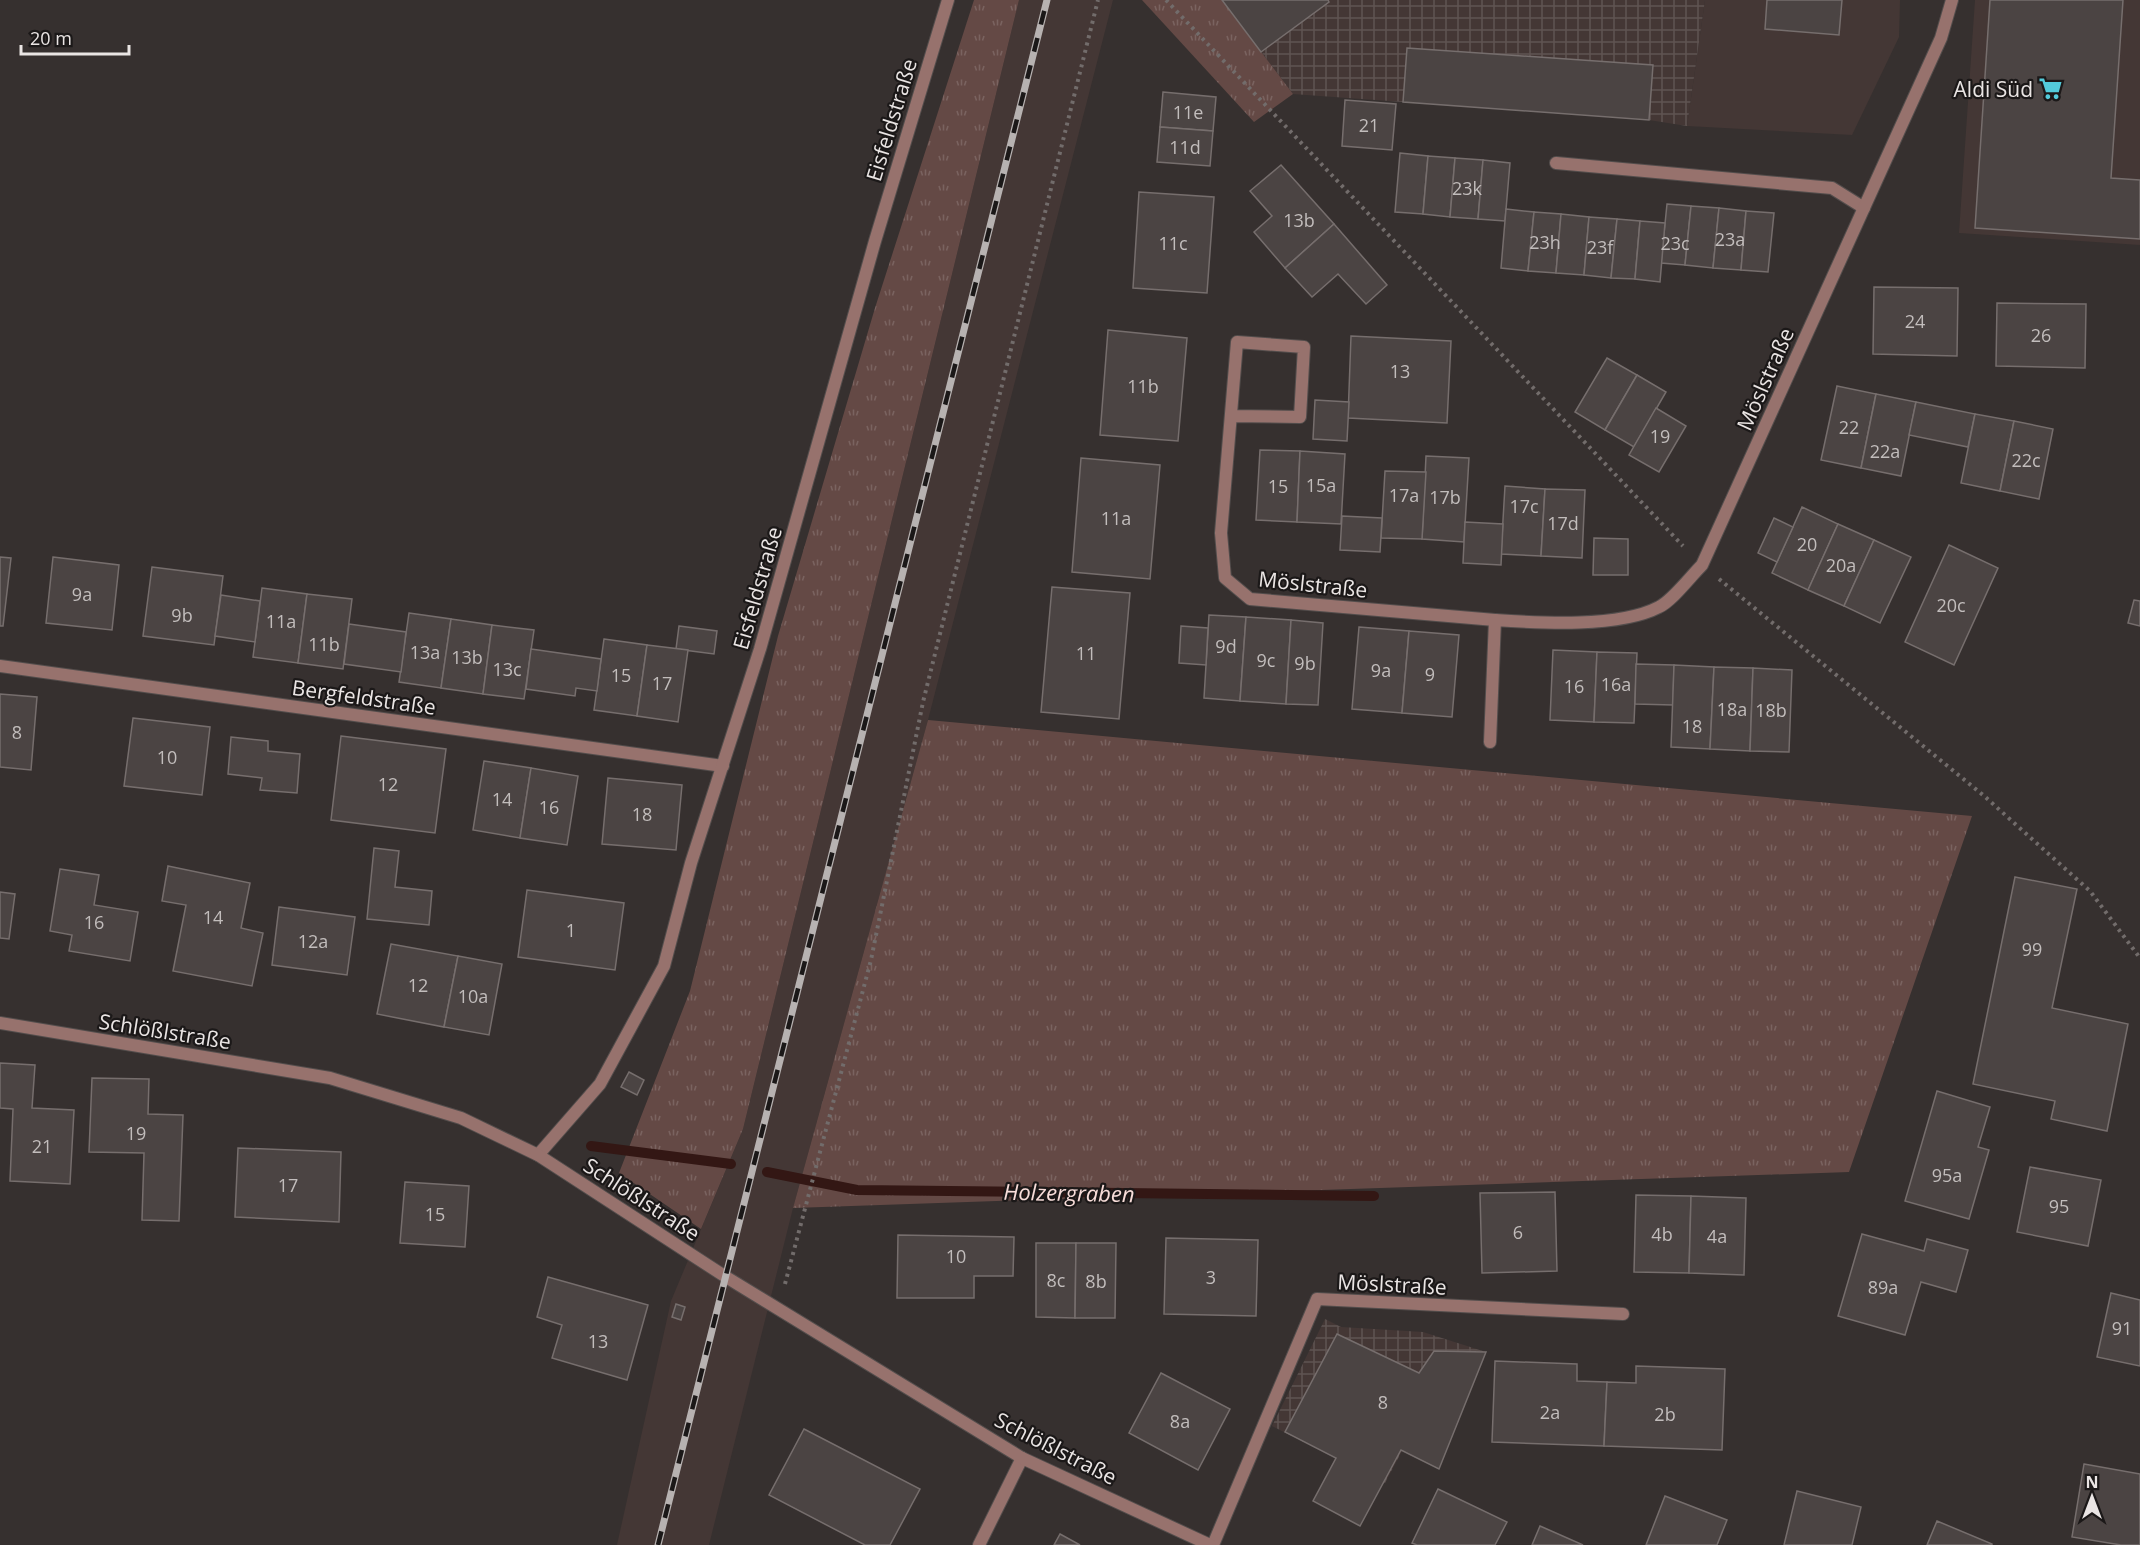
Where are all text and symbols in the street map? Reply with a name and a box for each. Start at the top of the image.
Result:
scale bar [21,18,129,56]
text: 20 m [30,26,72,50]
street label: Eisfeldstraße [859,55,923,185]
place label: Aldi Süd [1954,75,2033,103]
supermarket icon: Aldi Süd [2038,76,2064,102]
house number: 11e [1173,100,1203,124]
house number: 21 [1359,113,1379,137]
house number: 11d [1169,135,1201,159]
house number: 23k [1452,176,1483,200]
house number: 13b [1283,208,1315,232]
house number: 23a [1715,227,1745,251]
house number: 23h [1529,230,1561,254]
house number: 11c [1158,231,1188,255]
house number: 23c [1660,231,1690,255]
house number: 23f [1587,235,1614,259]
house number: 24 [1905,309,1925,333]
street label: Möslstraße [1730,323,1800,435]
house number: 26 [2031,323,2051,347]
house number: 13 [1390,359,1410,383]
house number: 11b [1127,374,1159,398]
house number: 22 [1839,415,1859,439]
house number: 19 [1650,424,1670,448]
house number: 22a [1870,439,1900,463]
house number: 22c [2011,448,2041,472]
house number: 15a [1306,473,1336,497]
house number: 15 [1268,474,1288,498]
house number: 17a [1389,483,1419,507]
house number: 17b [1429,485,1461,509]
house number: 17c [1509,494,1539,518]
house number: 11a [1101,506,1131,530]
house number: 17d [1547,511,1579,535]
street label: Eisfeldstraße [726,523,788,653]
house number: 20 [1797,532,1817,556]
house number: 20a [1826,553,1856,577]
street label: Möslstraße [1257,564,1369,604]
house number: 9a [72,582,92,606]
house number: 20c [1936,593,1966,617]
house number: 9b [171,603,193,627]
house number: 11a [266,609,296,633]
house number: 11b [308,632,340,656]
house number: 9d [1215,634,1237,658]
house number: 13a [410,640,440,664]
house number: 11 [1076,641,1096,665]
house number: 13b [451,645,483,669]
house number: 9c [1257,648,1276,672]
house number: 9b [1294,651,1316,675]
house number: 13c [492,657,522,681]
house number: 9a [1371,658,1391,682]
house number: 9 [1425,662,1435,686]
house number: 15 [611,663,631,687]
house number: 17 [652,671,672,695]
house number: 16a [1601,672,1631,696]
street label: Bergfeldstraße [290,673,438,721]
house number: 16 [1564,674,1584,698]
house number: 18a [1717,697,1747,721]
house number: 18b [1755,698,1787,722]
house number: 18 [1682,714,1702,738]
house number: 8 [12,720,22,744]
house number: 10 [157,745,177,769]
house number: 12 [378,772,398,796]
house number: 14 [492,787,512,811]
house number: 16 [539,795,559,819]
house number: 18 [632,802,652,826]
house number: 14 [203,905,223,929]
house number: 16 [84,910,104,934]
house number: 1 [566,918,576,942]
house number: 12a [298,929,328,953]
house number: 99 [2022,937,2042,961]
house number: 12 [408,973,428,997]
house number: 10a [458,984,488,1008]
street label: Schlößlstraße [97,1007,233,1055]
house number: 19 [126,1121,146,1145]
house number: 21 [32,1134,52,1158]
street label: Schlößlstraße [578,1151,706,1247]
house number: 95a [1932,1163,1962,1187]
house number: 17 [278,1173,298,1197]
water label: Holzergraben [1003,1176,1135,1208]
house number: 95 [2049,1194,2069,1218]
house number: 15 [425,1202,445,1226]
house number: 6 [1513,1220,1523,1244]
house number: 4b [1651,1222,1673,1246]
house number: 4a [1707,1224,1727,1248]
house number: 10 [946,1244,966,1268]
house number: 3 [1206,1265,1216,1289]
street label: Möslstraße [1337,1267,1447,1301]
house number: 8c [1047,1268,1066,1292]
house number: 8b [1085,1269,1107,1293]
house number: 89a [1868,1275,1898,1299]
house number: 91 [2112,1316,2132,1340]
house number: 13 [588,1329,608,1353]
house number: 8 [1378,1390,1388,1414]
house number: 2a [1540,1400,1560,1424]
house number: 2b [1654,1402,1676,1426]
street label: Schlößlstraße [990,1405,1122,1491]
house number: 8a [1170,1409,1190,1433]
north arrow [2062,1467,2122,1527]
text: N [2085,1471,2099,1493]

